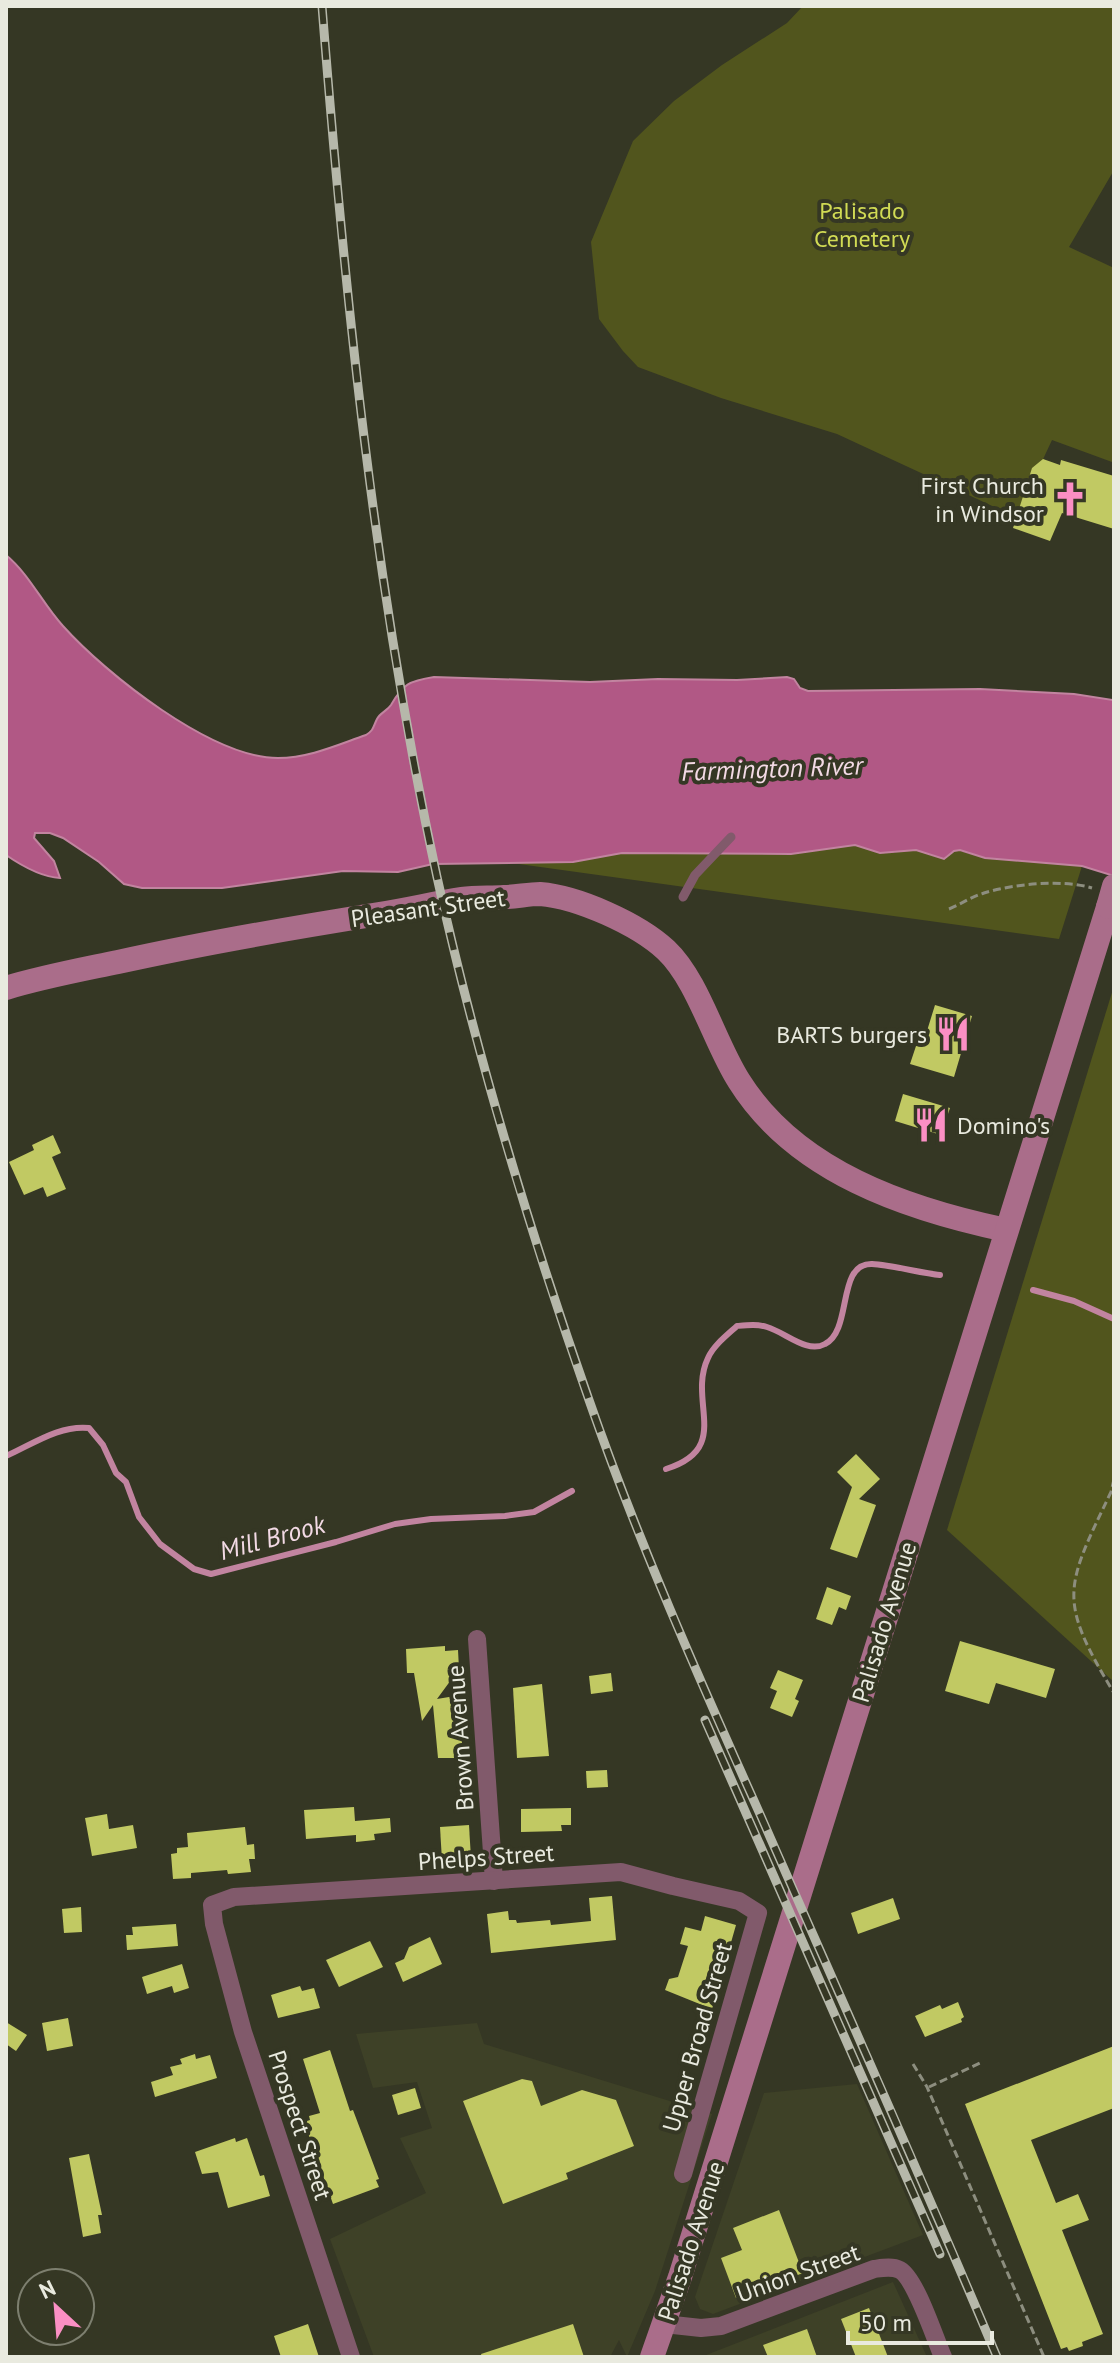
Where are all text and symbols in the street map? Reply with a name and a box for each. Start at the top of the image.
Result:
park label: Palisado Cemetery [814,195,910,254]
place label: First Church in Windsor [920,470,1044,529]
church icon: First Church in Windsor [1051,480,1089,518]
water label: Farmington River [681,748,865,788]
street label: Pleasant Street [349,882,507,934]
restaurant icon: BARTS burgers [934,1015,972,1053]
place label: BARTS burgers [776,1019,927,1050]
restaurant icon: Domino's [912,1106,950,1144]
place label: Domino's [957,1110,1050,1141]
water label: Mill Brook [216,1507,330,1567]
street label: Palisado Avenue [845,1538,923,1706]
street label: Brown Avenue [439,1664,481,1812]
street label: Phelps Street [417,1837,555,1877]
street label: Upper Broad Street [655,1939,739,2135]
street label: Prospect Street [261,2046,339,2204]
street label: Palisado Avenue [651,2157,731,2325]
street label: Union Street [732,2236,864,2310]
north arrow [16,2267,96,2347]
text: N [35,2273,60,2305]
scale bar [848,2295,992,2345]
text: 50 m [860,2307,912,2338]

